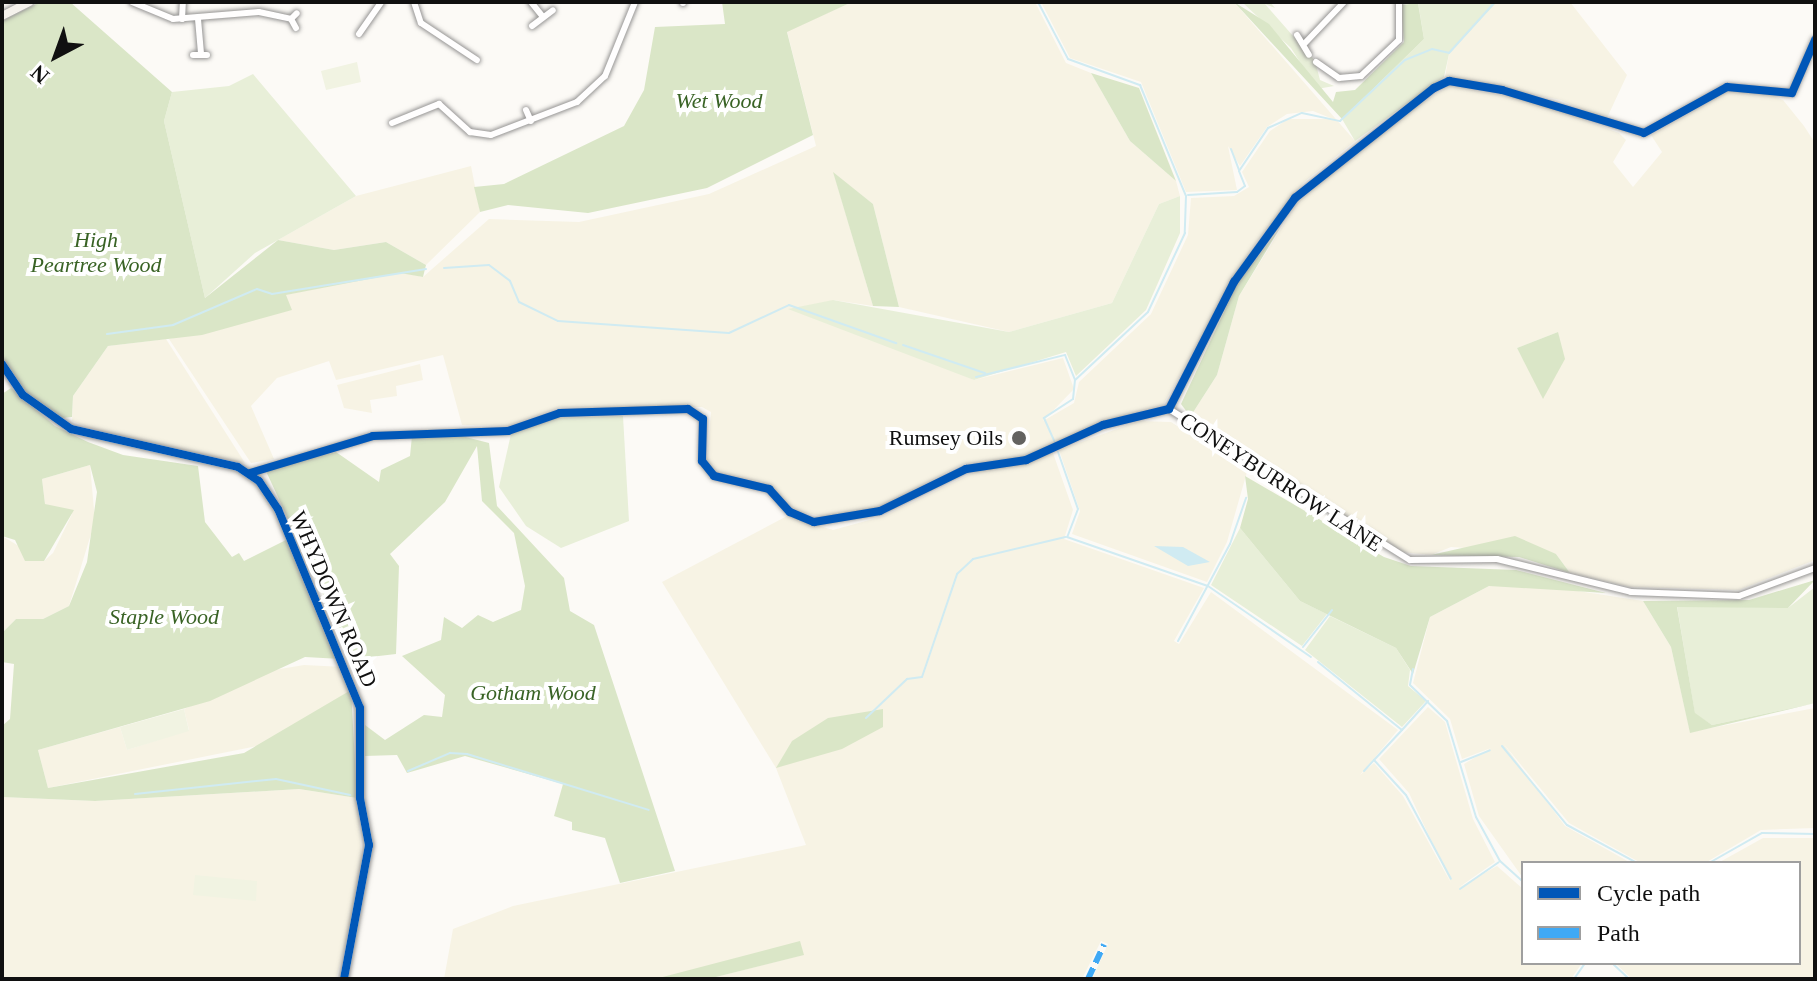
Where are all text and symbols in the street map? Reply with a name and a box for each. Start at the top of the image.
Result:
north arrow [16,16,96,96]
text: N [26,60,54,89]
park label: Wet Wood [676,88,762,114]
park label: High Peartree Wood [31,226,161,278]
street label: CONEYBURROW LANE [1175,407,1387,557]
place label: Rumsey Oils [889,425,1003,451]
marker: Rumsey Oils [1010,429,1028,447]
street label: WHYDOWN ROAD [285,507,383,691]
park label: Staple Wood [109,604,219,630]
park label: Gotham Wood [470,680,596,706]
legend [1521,861,1801,965]
text: Cycle path [1597,880,1700,906]
text: Path [1597,920,1640,946]

